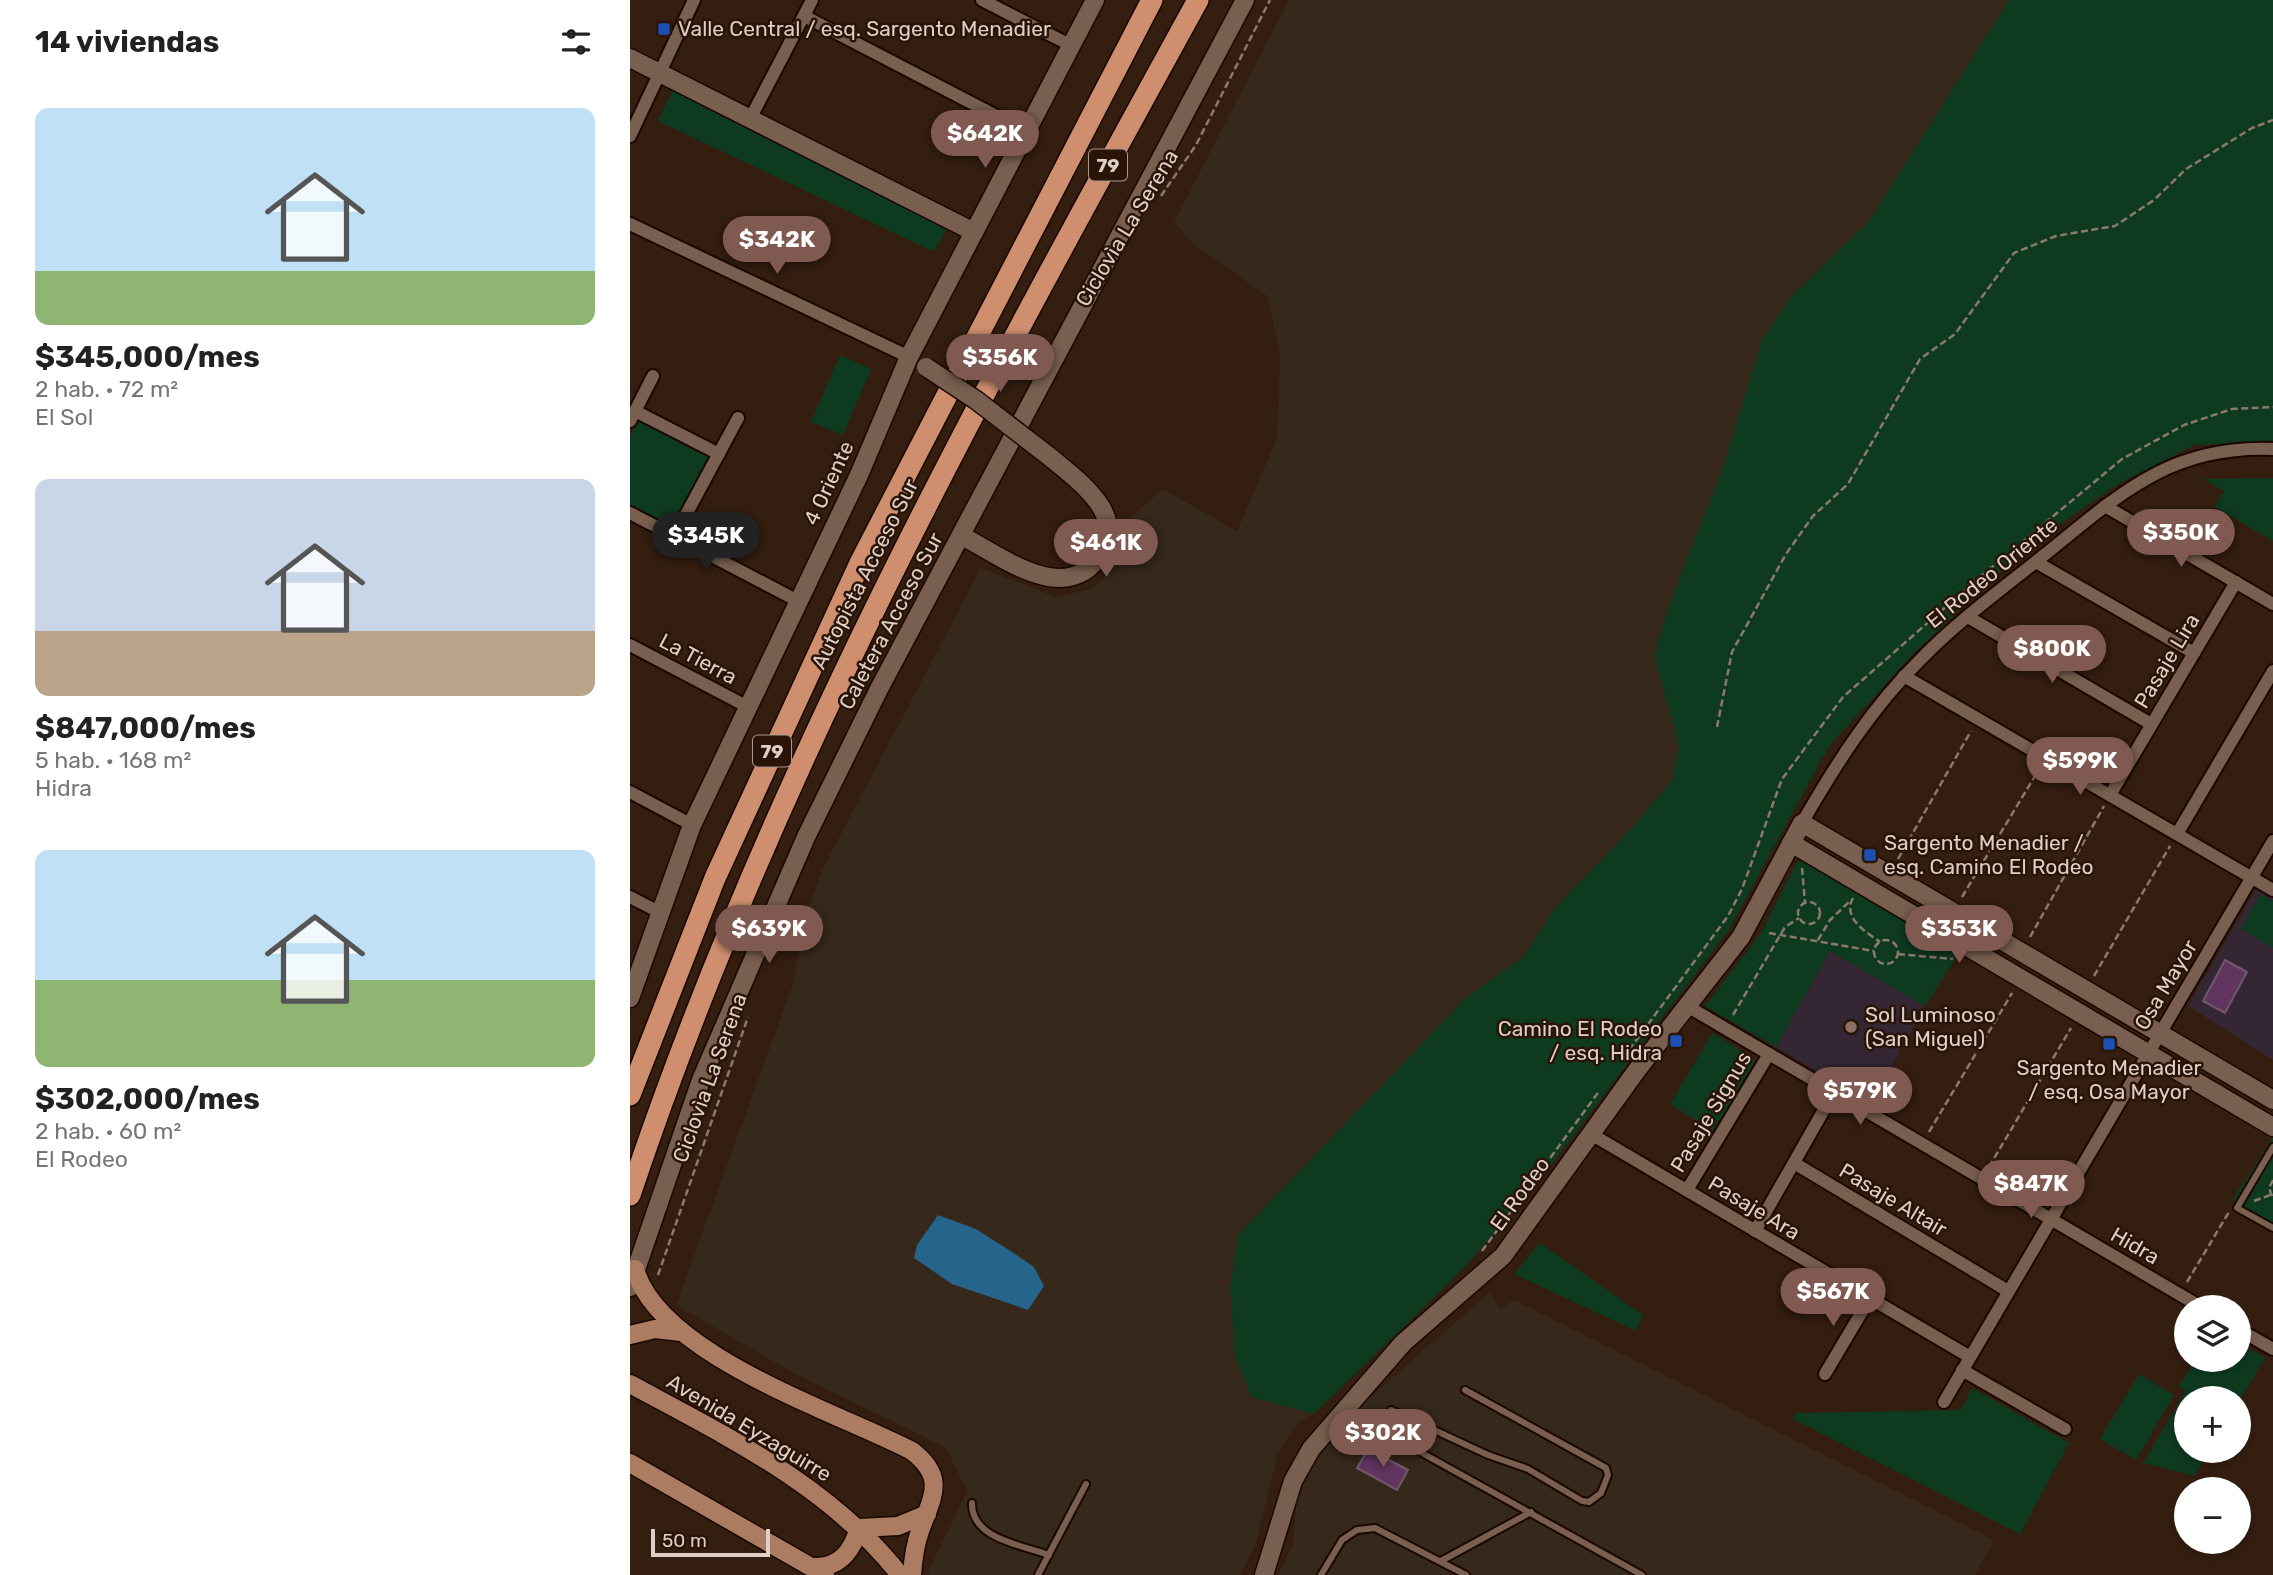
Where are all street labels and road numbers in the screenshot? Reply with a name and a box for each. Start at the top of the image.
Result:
street label: Ciclovìa La Serena [1070,145,1183,311]
road number: 79 [1089,150,1127,181]
street label: 4 Oriente [798,437,859,529]
street label: Autopista Acceso Sur [806,475,923,673]
street label: El Rodeo Oriente [1921,512,2062,633]
street label: Caletera Acceso Sur [833,528,948,714]
street label: Pasaje Lira [2129,609,2205,713]
street label: La Tierra [655,628,741,689]
road number: 79 [753,736,791,766]
street label: Osa Mayor [2129,935,2202,1034]
street label: Ciclovìa La Serena [667,990,752,1166]
street label: Pasaje Signus [1665,1047,1756,1177]
street label: El Rodeo [1485,1152,1555,1235]
street label: Pasaje Altair [1835,1158,1952,1241]
street label: Pasaje Ara [1704,1170,1805,1245]
street label: Hidra [2106,1222,2164,1269]
street label: Avenida Eyzaguirre [662,1369,836,1487]

